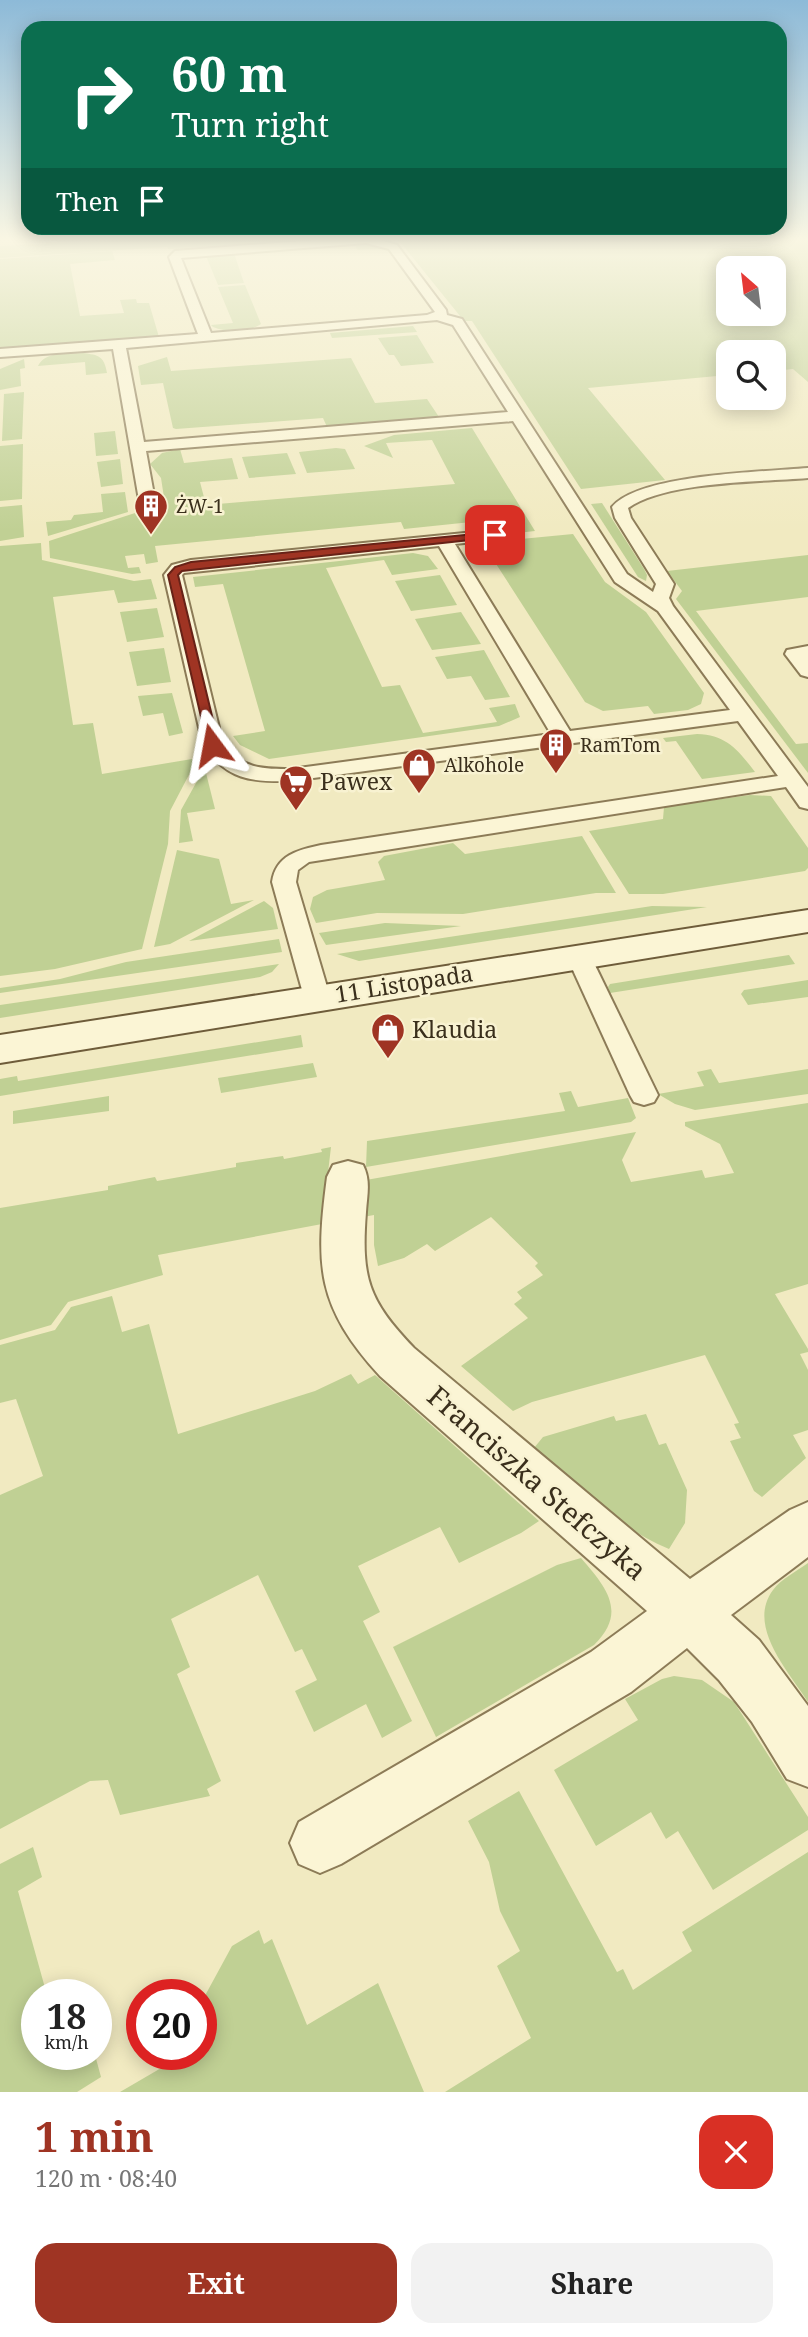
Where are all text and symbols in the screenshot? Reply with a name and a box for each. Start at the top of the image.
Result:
text: 60 m [171,40,287,106]
icon: right [56,49,147,140]
text: Turn right [171,103,329,146]
icon: arrive [133,182,171,220]
text: Then [56,183,119,219]
north arrow [716,256,786,326]
map controls [716,256,786,410]
button: search [716,340,786,410]
building icon: ŻW-1 [132,487,170,536]
place label: ŻW-1 [176,493,224,519]
pin [465,505,525,565]
icon: arrive [476,516,514,554]
position arrow [175,708,249,782]
building icon: RamTom [537,726,575,775]
place label: RamTom [580,732,661,758]
shop icon: Alkohole [400,746,438,795]
place label: Alkohole [444,752,524,778]
supermarket icon: Pawex [277,763,315,812]
place label: Pawex [320,765,393,797]
street label: 11 Listopada [333,956,475,1010]
shop icon: Klaudia [369,1011,407,1060]
place label: Klaudia [412,1013,497,1045]
street label: Franciszka Stefczyka [420,1377,655,1588]
speed limit sign: 20 [126,1979,217,2070]
text: 18 [47,1992,86,2039]
text: km/h [44,2030,89,2054]
text: 1 min [35,2107,154,2164]
button: close [699,2115,773,2189]
text: 120 m · 08:40 [35,2162,177,2194]
button: Exit [35,2243,397,2323]
button: Share [411,2243,773,2323]

